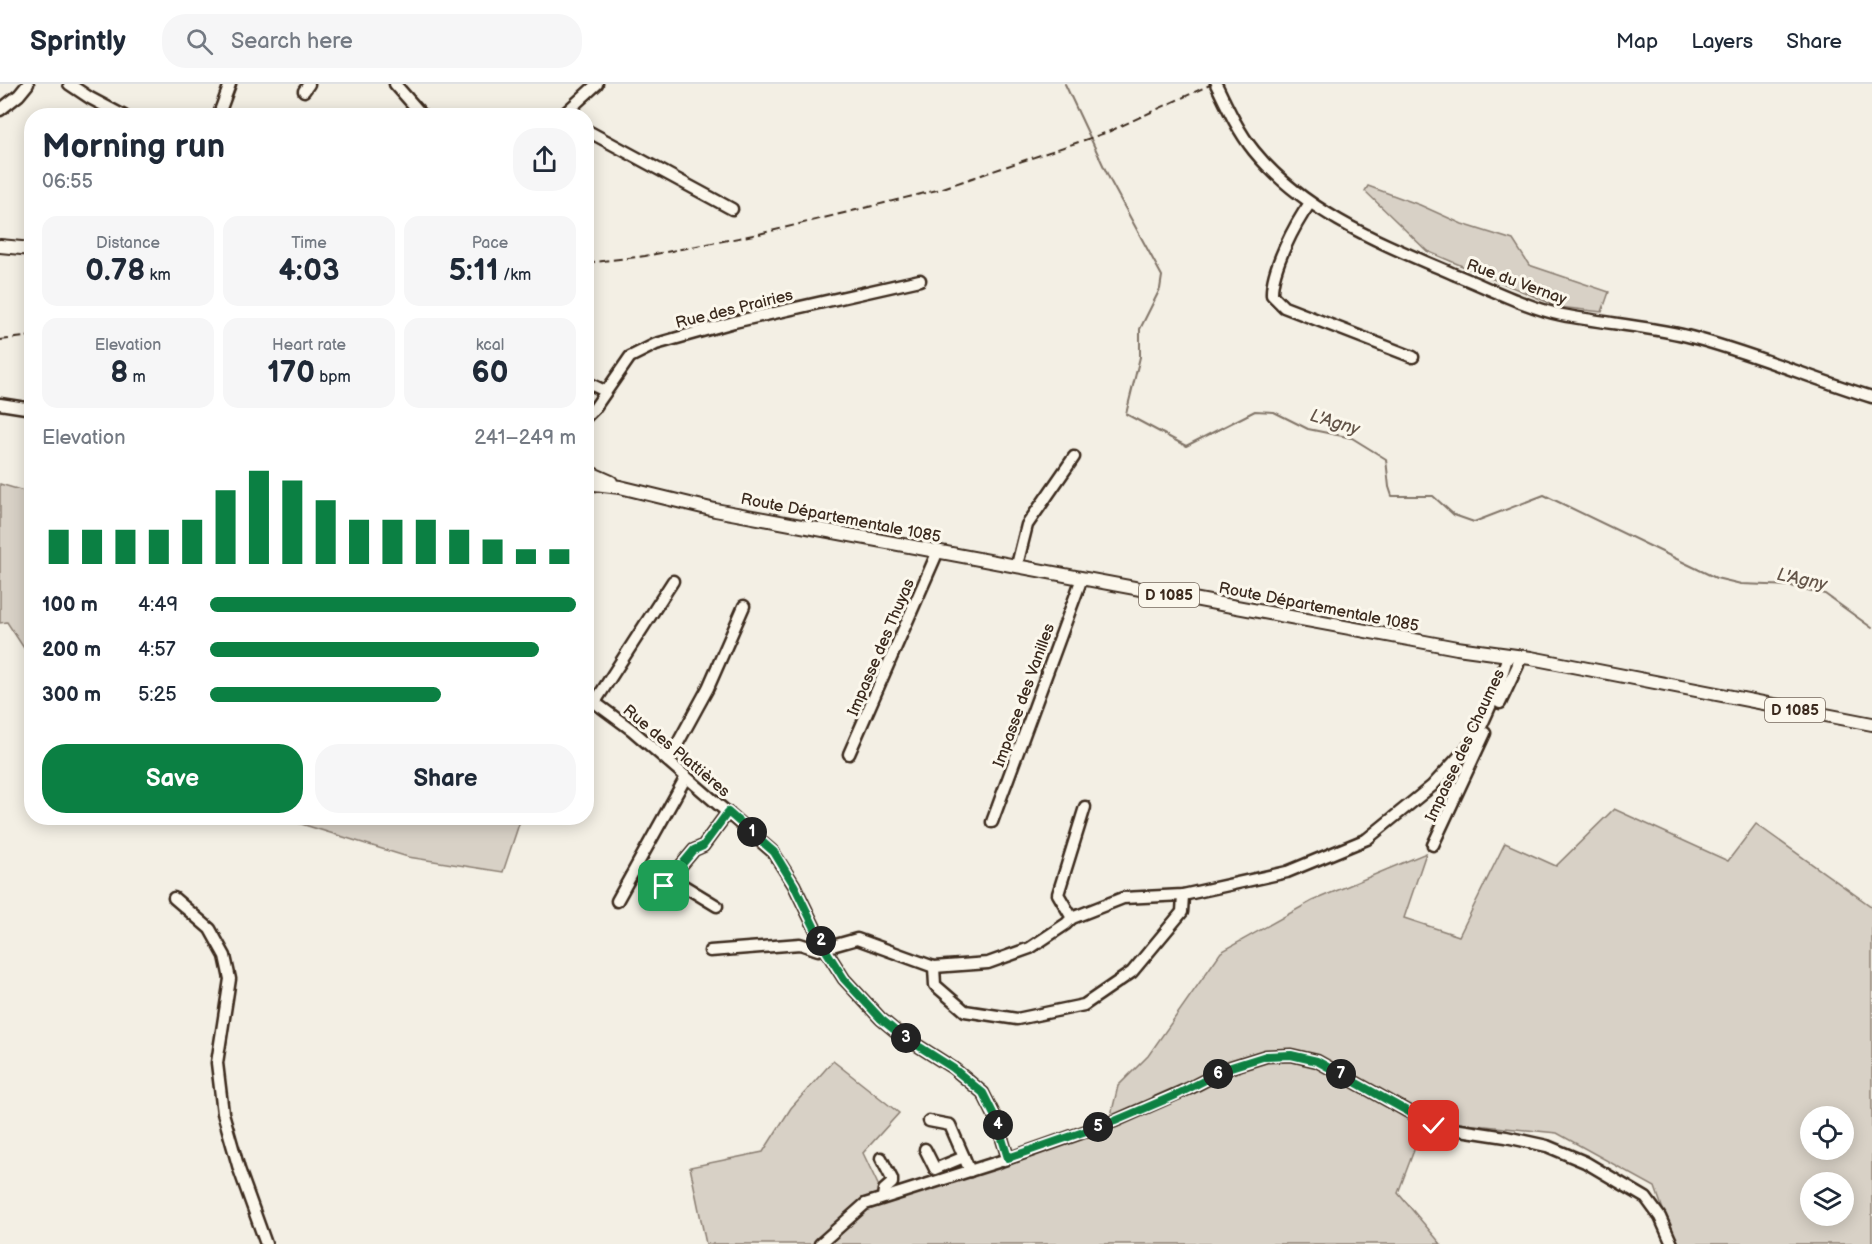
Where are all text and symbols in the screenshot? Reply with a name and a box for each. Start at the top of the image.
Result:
search box [162,14,582,68]
text: Sprintly [30,25,126,58]
icon: search [183,25,216,58]
text: Search here [231,28,353,55]
text: Map [1616,29,1658,54]
text: Layers [1691,29,1753,54]
text: Share [1786,29,1842,54]
text: Morning run [42,127,225,167]
button: share [513,128,576,191]
text: 06:55 [42,170,93,194]
text: Distance [96,234,160,253]
text: Time [291,234,327,253]
text: Pace [472,234,508,253]
text: 0.78 [85,253,145,289]
text: 4:03 [278,253,340,289]
text: 5:11 [449,253,499,289]
street label: Rue du Vernay [1464,255,1570,310]
text: km [145,266,171,285]
text: /km [499,266,531,285]
street label: Rue des Prairies [674,286,795,333]
text: Elevation [95,336,161,355]
text: Heart rate [272,336,346,355]
text: kcal [476,336,504,355]
text: 8 [110,355,128,391]
text: 170 [267,355,315,391]
text: 60 [472,355,508,391]
text: m [128,368,146,387]
text: bpm [315,368,351,387]
water label: L'Agny [1308,405,1363,440]
text: Elevation [42,426,125,450]
text: 241–249 m [474,426,576,450]
street label: Route Départementale 1085 [739,490,942,547]
water label: L'Agny [1775,564,1830,595]
street label: Impasse des Thuyas [844,576,919,719]
street label: Route Départementale 1085 [1217,579,1420,636]
road number: D 1085 [1139,583,1199,607]
text: 100 m [42,593,98,617]
text: 4:49 [138,593,178,617]
street label: Impasse des Vanilles [990,621,1059,770]
text: 200 m [42,638,101,662]
text: 4:57 [138,638,176,662]
street label: Impasse des Chaumes [1422,666,1509,825]
text: 300 m [42,683,101,707]
text: 5:25 [138,683,177,707]
road number: D 1085 [1765,698,1825,722]
street label: Rue des Plattières [619,701,733,801]
button: Save [42,744,303,813]
button: Share [315,744,576,813]
pin: 1 [737,817,767,847]
text: 1 [749,822,755,841]
pin [638,860,689,911]
icon: arrive [647,869,680,902]
pin: 2 [806,926,836,956]
text: 2 [816,931,826,950]
pin: 3 [891,1023,921,1053]
text: 3 [901,1028,911,1047]
pin: 6 [1203,1059,1233,1089]
pin: 7 [1326,1059,1356,1089]
text: 6 [1213,1064,1223,1083]
text: 7 [1337,1064,1345,1083]
pin [1408,1100,1459,1151]
map controls [1800,1106,1854,1226]
button: locate [1800,1106,1854,1160]
icon: check [1417,1109,1450,1142]
pin: 4 [983,1110,1013,1140]
pin: 5 [1083,1112,1113,1142]
text: 4 [993,1115,1003,1134]
text: 5 [1093,1117,1103,1136]
button: layers [1800,1172,1854,1226]

